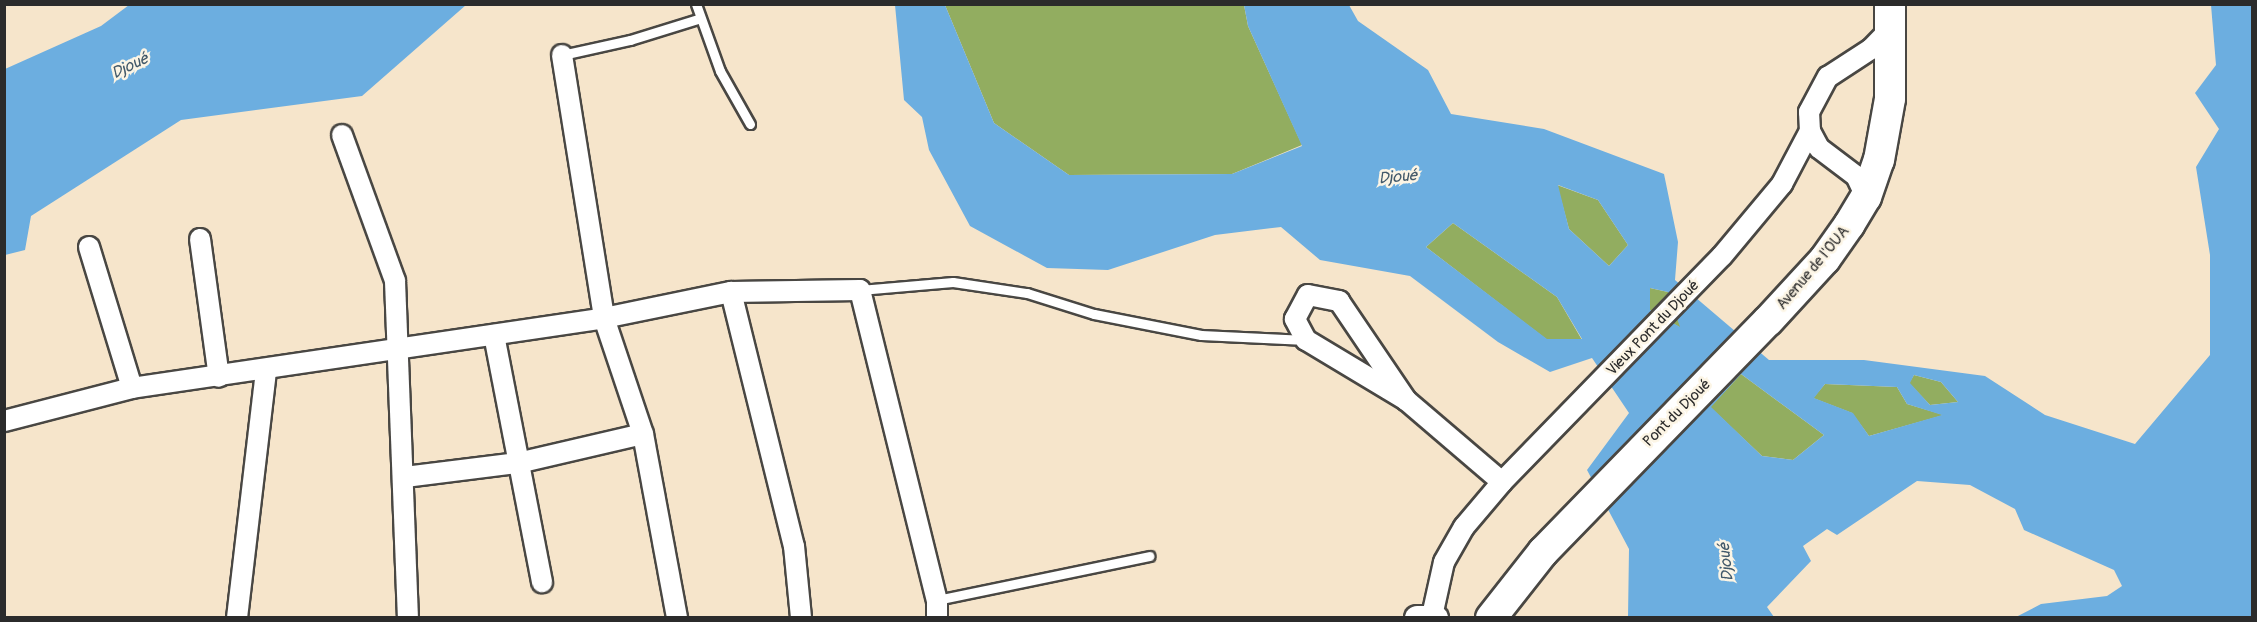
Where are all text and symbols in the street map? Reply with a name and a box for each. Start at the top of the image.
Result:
water label: Djoué [108,49,152,83]
water label: Djoué [1378,166,1418,188]
street label: Avenue de l'OUA [1773,223,1853,313]
street label: Vieux Pont du Djoué [1603,277,1703,379]
street label: Pont du Djoué [1639,375,1715,451]
water label: Djoué [1714,542,1738,582]

